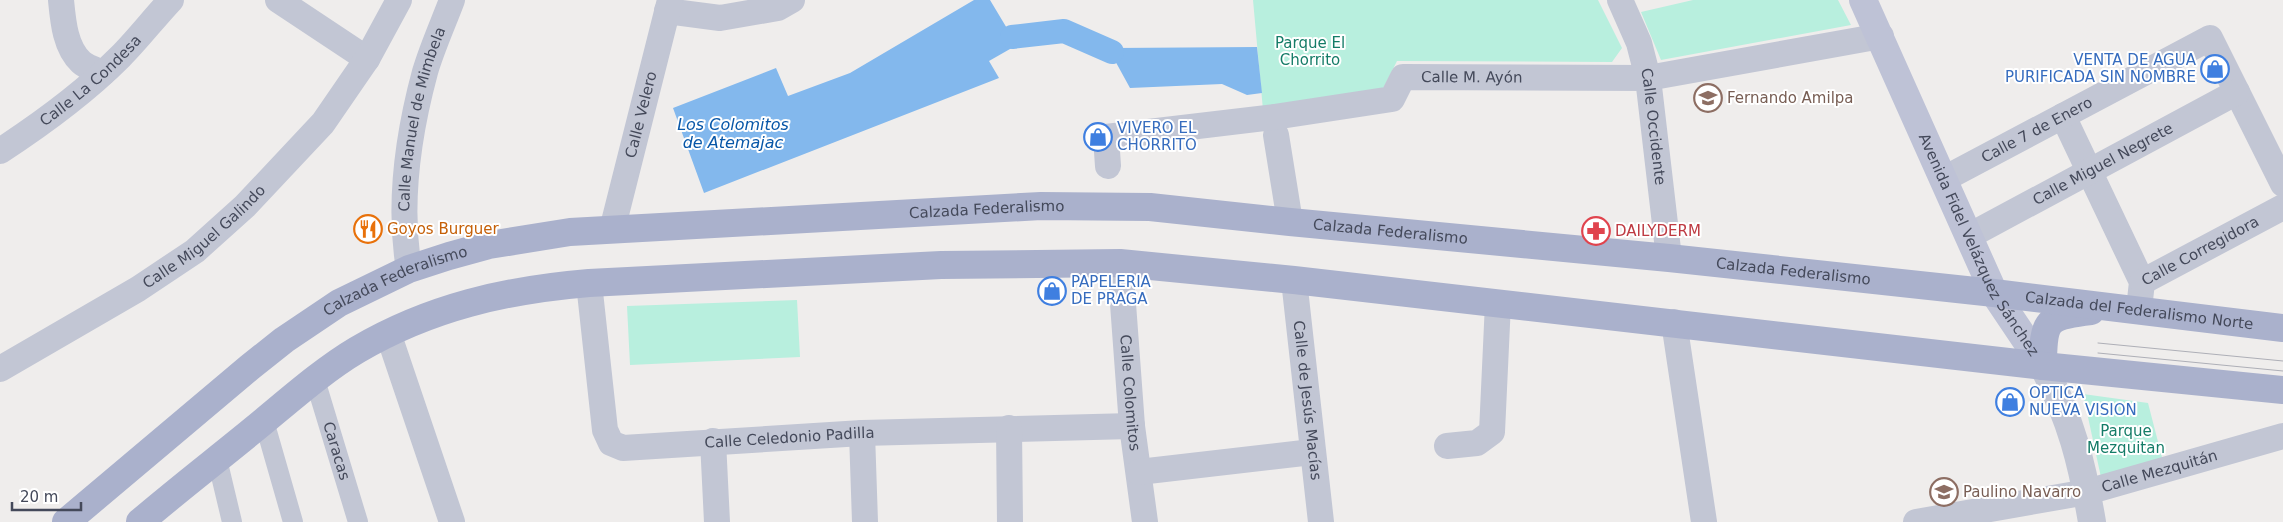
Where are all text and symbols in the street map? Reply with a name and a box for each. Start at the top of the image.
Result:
street label: Calle Manuel de Mimbela [395,24,449,212]
street label: Calle La Condesa [36,31,145,130]
park label: Parque El Chorrito [1275,34,1345,69]
place label: VENTA DE AGUA PURIFICADA SIN NOMBRE [2005,51,2197,86]
shop icon: VENTA DE AGUA PURIFICADA SIN NOMBRE [2200,54,2230,84]
street label: Calle Occidente [1637,66,1669,186]
street label: Calle M. Ayón [1421,68,1523,86]
street label: Calle Velero [622,69,661,160]
school or university icon: Fernando Amilpa [1693,83,1723,113]
place label: Fernando Amilpa [1727,89,1854,107]
street label: Calle 7 de Enero [1978,93,2095,167]
water label: Los Colomitos de Atemajac [677,115,789,152]
place label: VIVERO EL CHORRITO [1117,119,1197,154]
street label: Calle Miguel Negrete [2030,119,2176,209]
shop icon: VIVERO EL CHORRITO [1083,122,1113,152]
street label: Avenida Fidel Velázquez Sánchez [1915,131,2043,360]
street label: Calle Miguel Galindo [139,181,269,292]
street label: Calzada Federalismo [908,197,1064,222]
street label: Calle Corregidora [2138,212,2262,290]
restaurant icon: Goyos Burguer [353,214,383,244]
street label: Calzada Federalismo [1312,215,1469,248]
pharmacy icon: DAILYDERM [1581,216,1611,246]
place label: Goyos Burguer [387,220,499,238]
place label: DAILYDERM [1615,222,1701,240]
street label: Calzada Federalismo [320,242,469,320]
street label: Calzada Federalismo [1715,254,1872,289]
place label: PAPELERIA DE PRAGA [1071,273,1152,308]
shop icon: PAPELERIA DE PRAGA [1037,276,1067,306]
street label: Calzada del Federalismo Norte [2024,288,2254,333]
street label: Calle de Jesús Macías [1290,319,1325,481]
street label: Calle Colomitos [1116,334,1144,452]
place label: OPTICA NUEVA VISION [2029,384,2137,419]
shop icon: OPTICA NUEVA VISION [1995,387,2025,417]
street label: Caracas [319,419,354,482]
park label: Parque Mezquitan [2087,422,2165,457]
street label: Calle Celedonio Padilla [704,424,875,452]
street label: Calle Mezquitán [2099,446,2220,496]
school or university icon: Paulino Navarro [1929,477,1959,507]
scale bar [12,480,81,512]
place label: Paulino Navarro [1963,483,2081,501]
text: 20 m [20,488,58,506]

